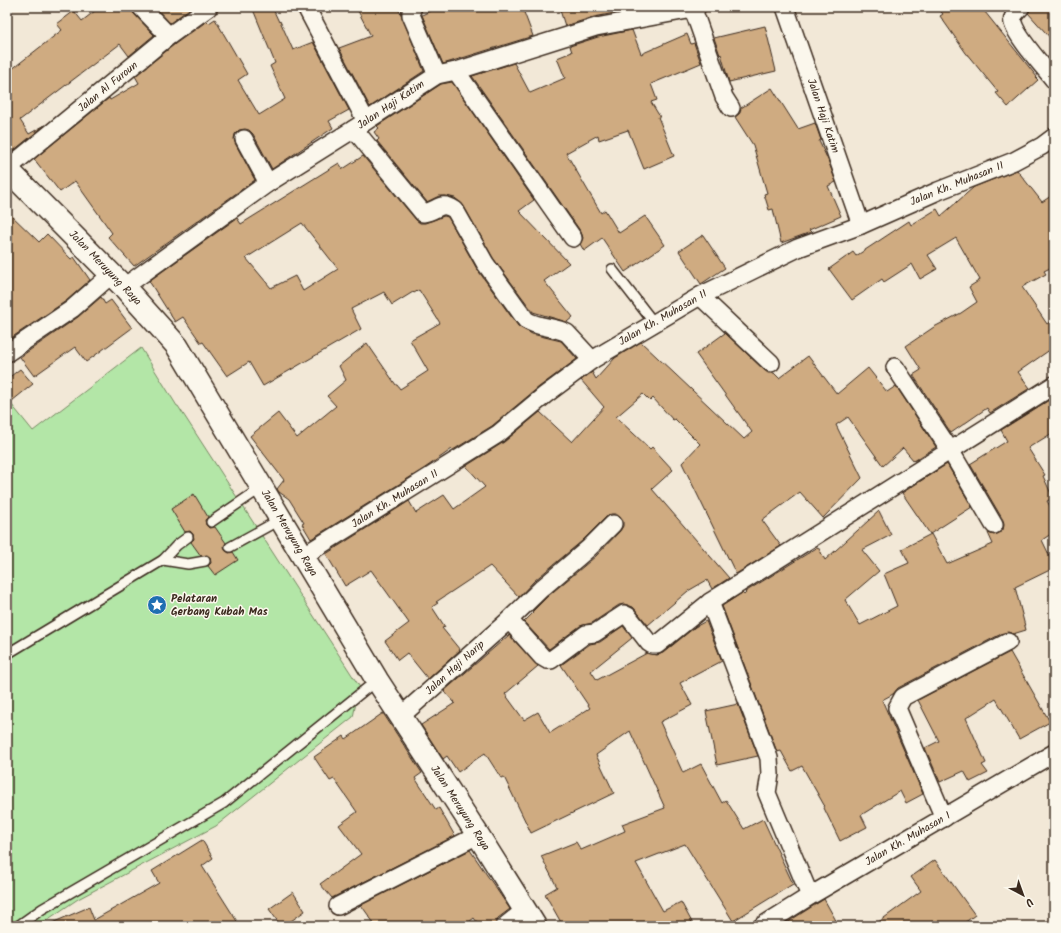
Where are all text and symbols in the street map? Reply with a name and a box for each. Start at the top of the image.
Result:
street label: Jalan Al Furoun [74,57,142,117]
street label: Jalan Haji Katim [354,76,429,134]
street label: Jalan Haji Katim [802,76,844,156]
street label: Jalan Kh. Muhasan II [907,157,1007,211]
street label: Jalan Meruyung Raya [64,226,146,310]
street label: Jalan Kh. Muhasan II [615,285,711,351]
street label: Jalan Kh. Muhasan II [348,465,442,533]
street label: Jalan Meruyung Raya [256,486,322,580]
place label: Pelataran Gerbang Kubah Mas [171,590,269,621]
place icon: Pelataran Gerbang Kubah Mas [146,594,168,616]
street label: Jalan Haji Narip [421,636,489,700]
street label: Jalan Meruyung Raya [426,762,494,854]
street label: Jalan Kh. Muhasan I [862,807,954,871]
north arrow [1003,875,1043,915]
text: U [1020,893,1037,911]

